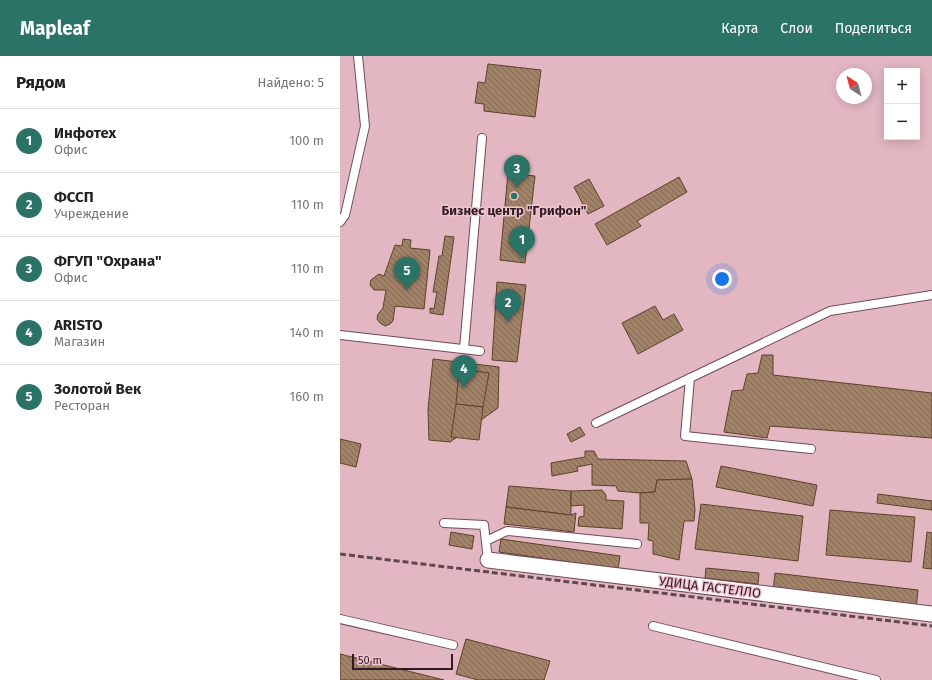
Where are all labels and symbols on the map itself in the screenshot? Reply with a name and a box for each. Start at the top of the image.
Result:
north arrow [836,68,872,104]
pin: 3 [504,155,530,188]
marker: Бизнес центр "Грифон" [509,191,519,201]
place label: Бизнес центр "Грифон" [442,203,587,218]
pin: 1 [509,226,535,259]
pin: 5 [394,257,420,290]
your location [712,269,732,289]
pin: 2 [495,289,521,322]
pin: 4 [451,355,477,388]
street label: УДИЦА ГАСТЕЛЛО [658,573,762,601]
scale bar [352,652,453,671]

